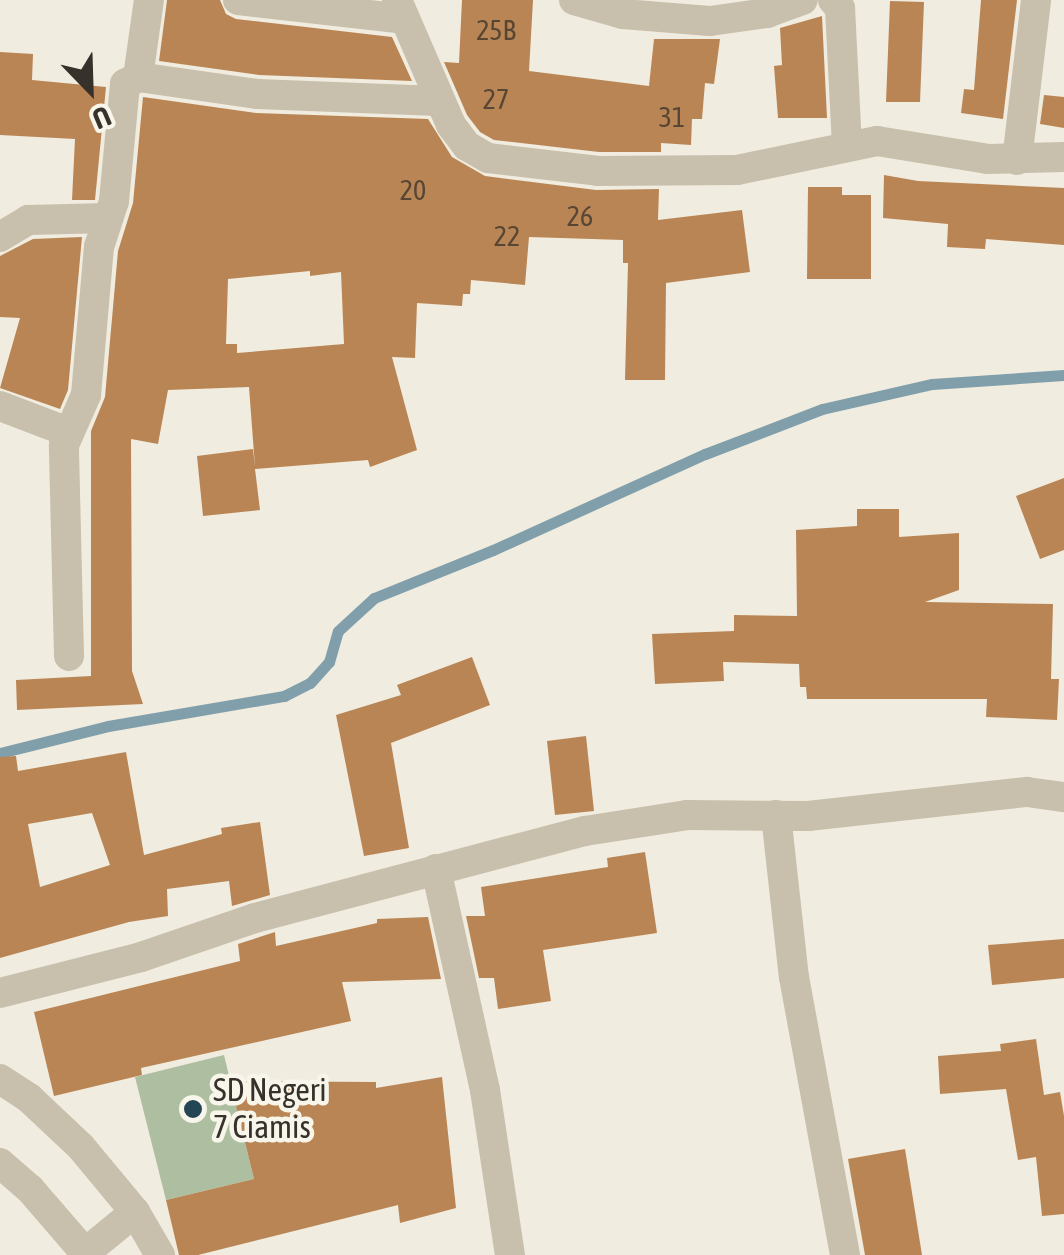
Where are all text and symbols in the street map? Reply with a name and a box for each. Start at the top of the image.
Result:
house number: 25B [476,13,516,47]
north arrow [40,40,140,140]
house number: 27 [483,82,509,116]
text: U [88,100,116,136]
house number: 31 [659,100,685,134]
house number: 20 [400,173,426,207]
house number: 26 [567,199,593,233]
house number: 22 [494,219,520,253]
place label: SD Negeri 7 Ciamis [213,1072,327,1147]
marker: SD Negeri 7 Ciamis [182,1098,204,1120]

